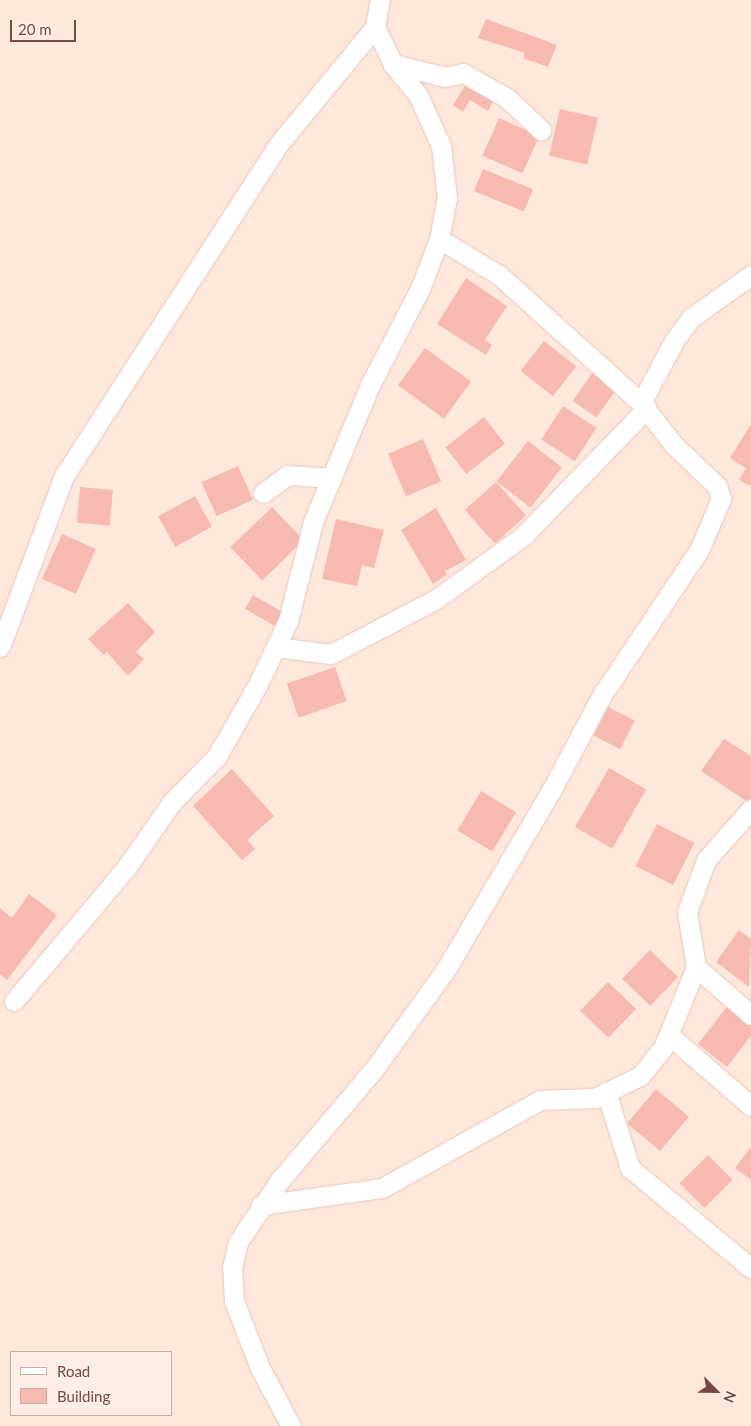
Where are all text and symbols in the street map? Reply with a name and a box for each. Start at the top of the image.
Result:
scale bar [12,10,79,42]
text: 20 m [18,20,52,38]
legend [10,1351,172,1416]
text: Road [57,1362,90,1380]
north arrow [691,1366,741,1416]
text: Building [57,1387,110,1405]
text: N [720,1389,740,1405]

